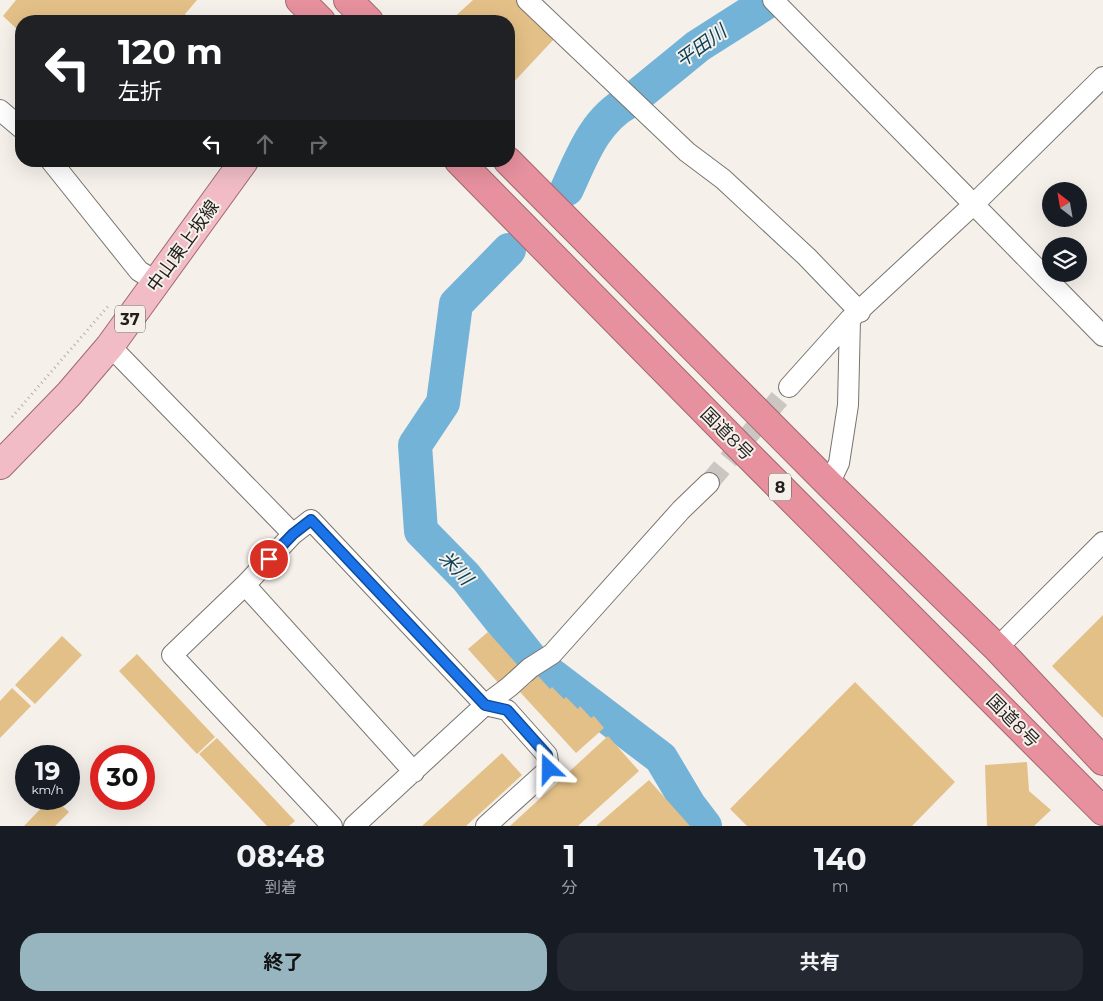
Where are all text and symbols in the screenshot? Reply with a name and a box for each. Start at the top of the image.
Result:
water label: 平田川 [671,19,732,72]
text: 120 m [118,30,223,73]
icon: left [35,35,100,100]
text: 左折 [118,78,162,105]
icon: left [198,130,226,158]
icon: ahead [251,130,279,158]
icon: right [304,130,332,158]
north arrow [1042,182,1088,228]
map controls [1042,182,1087,282]
street label: 中山東上坂線 [142,196,224,296]
button: layers [1042,237,1087,282]
road number: 37 [115,306,145,332]
street label: 国道8号 [696,403,758,465]
road number: 8 [769,474,791,501]
pin [248,538,290,580]
icon: arrive [255,545,283,573]
water label: 米川 [435,546,479,591]
street label: 国道8号 [982,690,1044,752]
position arrow [522,742,574,794]
speed limit sign: 30 [90,745,155,810]
text: 19 [35,756,60,786]
text: km/h [31,782,64,797]
text: 08:48 [236,838,325,875]
text: 1 [564,838,575,875]
text: 140 [814,841,867,878]
text: m [832,877,849,896]
text: 到着 [265,878,297,897]
text: 分 [561,878,577,897]
button: 終了 [20,933,547,991]
button: 共有 [557,933,1083,991]

